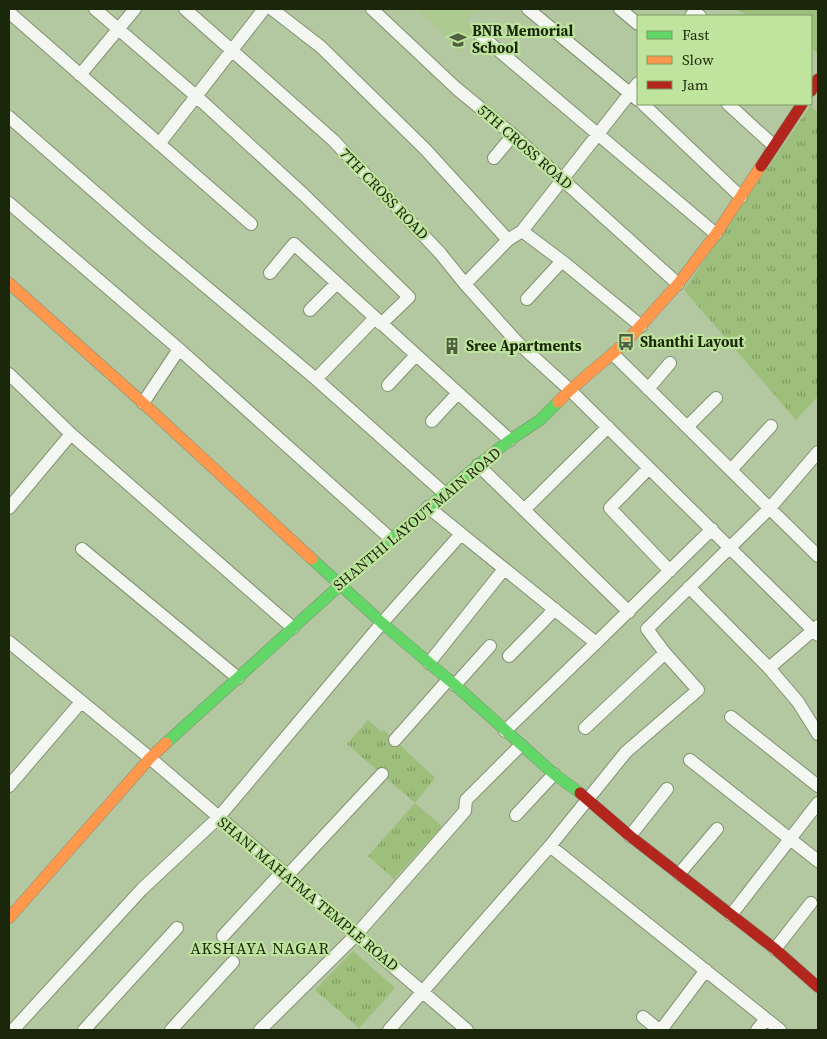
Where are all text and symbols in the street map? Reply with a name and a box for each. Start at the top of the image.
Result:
legend [637,15,812,105]
place label: BNR Memorial School [472,20,573,58]
text: Fast [682,24,709,45]
school or university icon: BNR Memorial School [448,30,468,50]
text: Slow [682,49,714,70]
text: Jam [681,74,709,95]
street label: 5TH CROSS ROAD [473,99,578,194]
street label: 7TH CROSS ROAD [335,143,434,244]
place label: Shanthi Layout [640,331,744,352]
bus stop icon: Shanthi Layout [616,332,636,352]
place label: Sree Apartments [466,335,582,356]
building icon: Sree Apartments [442,336,462,356]
street label: SHANTHI LAYOUT MAIN ROAD [328,442,505,595]
street label: SHANI MAHATMA TEMPLE ROAD [213,811,403,976]
district label: AKSHAYA NAGAR [190,937,330,959]

